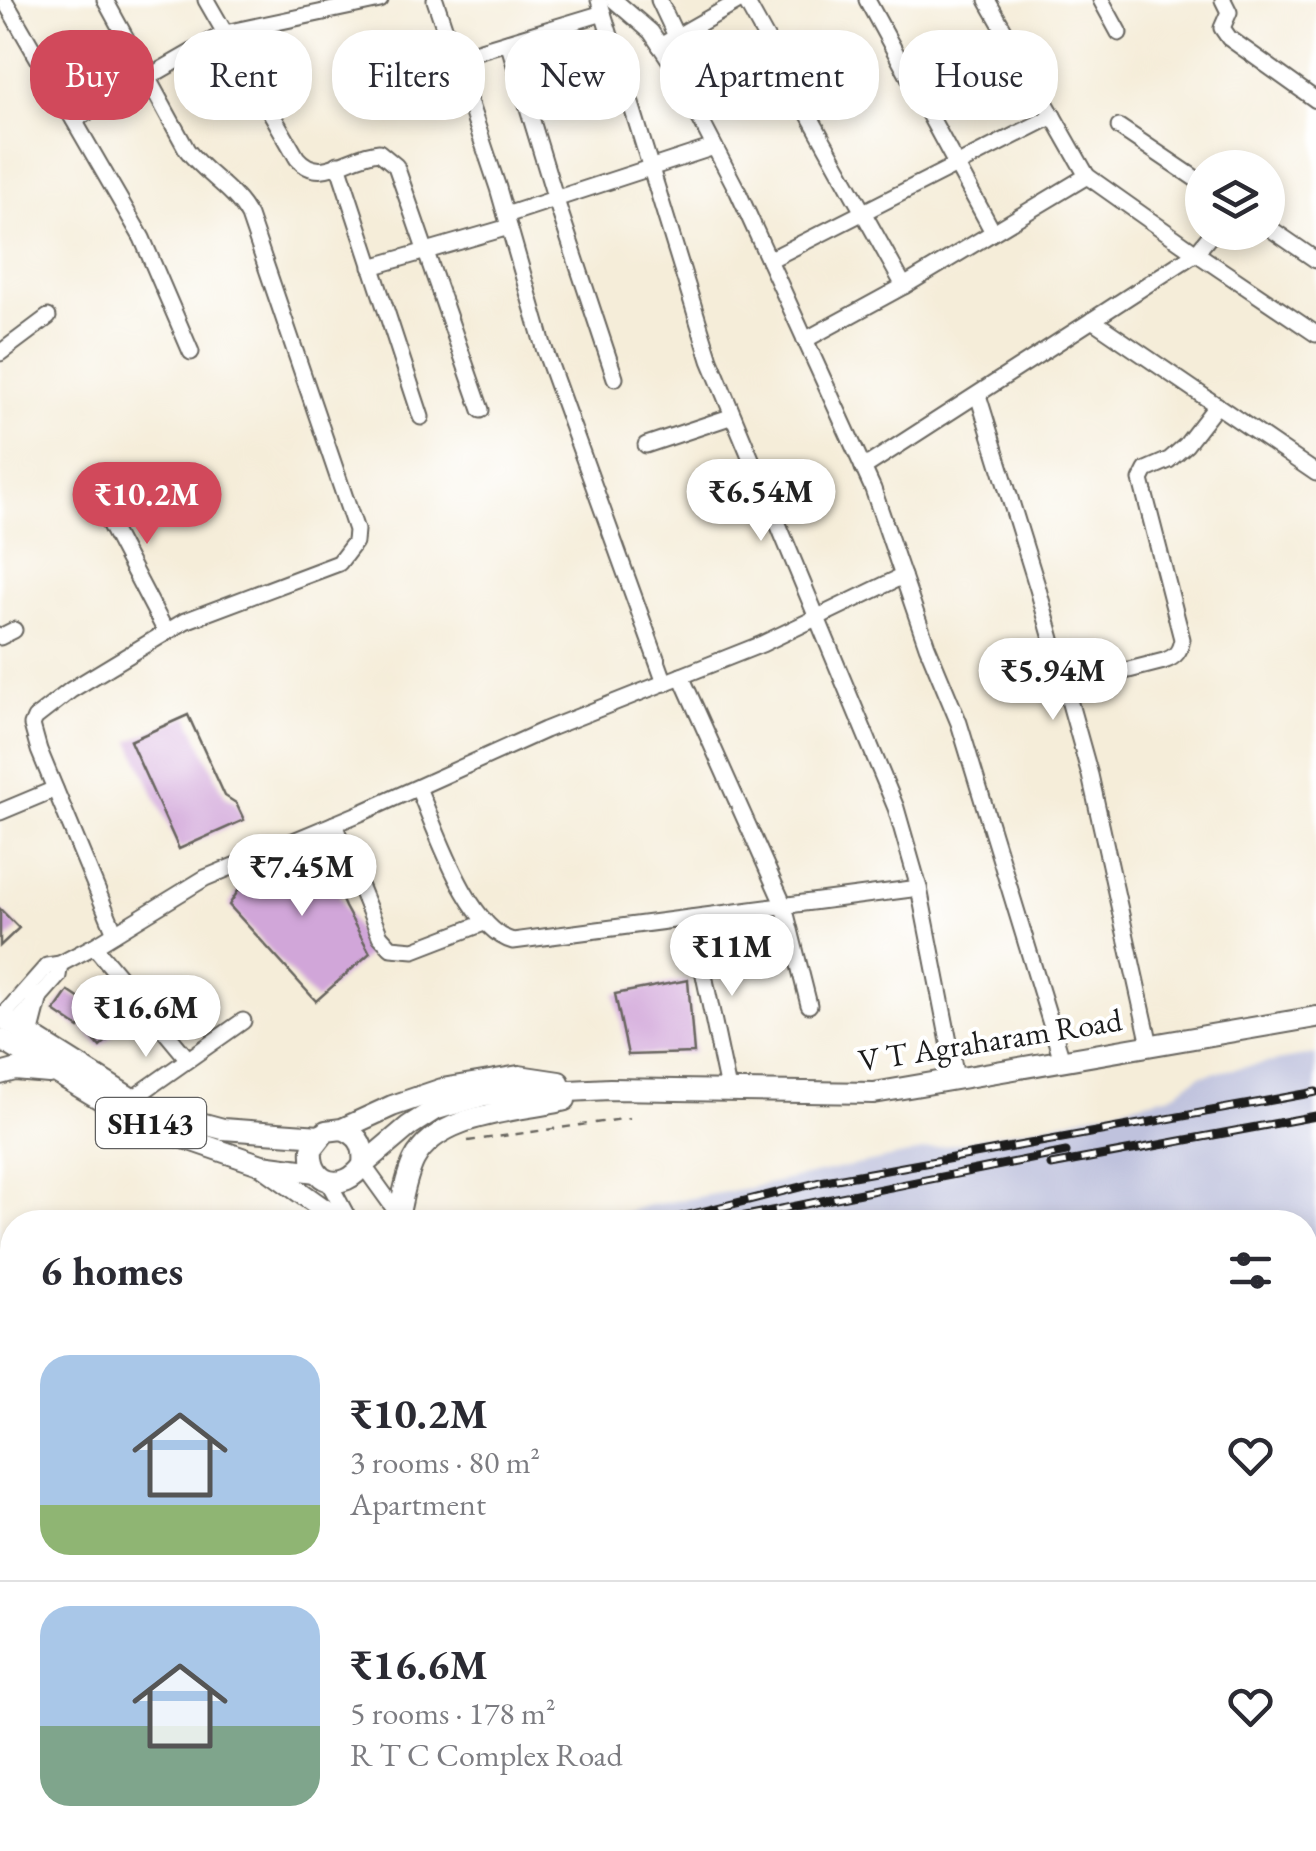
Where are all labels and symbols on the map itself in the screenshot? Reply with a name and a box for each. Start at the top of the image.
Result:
pin: ₹6.54M [680,459,842,544]
pin: ₹10.2M [66,462,228,547]
pin: ₹5.94M [972,638,1134,723]
pin: ₹7.45M [221,834,383,919]
pin: ₹11M [673,914,791,999]
pin: ₹16.6M [65,975,227,1060]
street label: V T Agraharam Road [855,998,1126,1082]
road number: SH143 [96,1098,206,1148]

